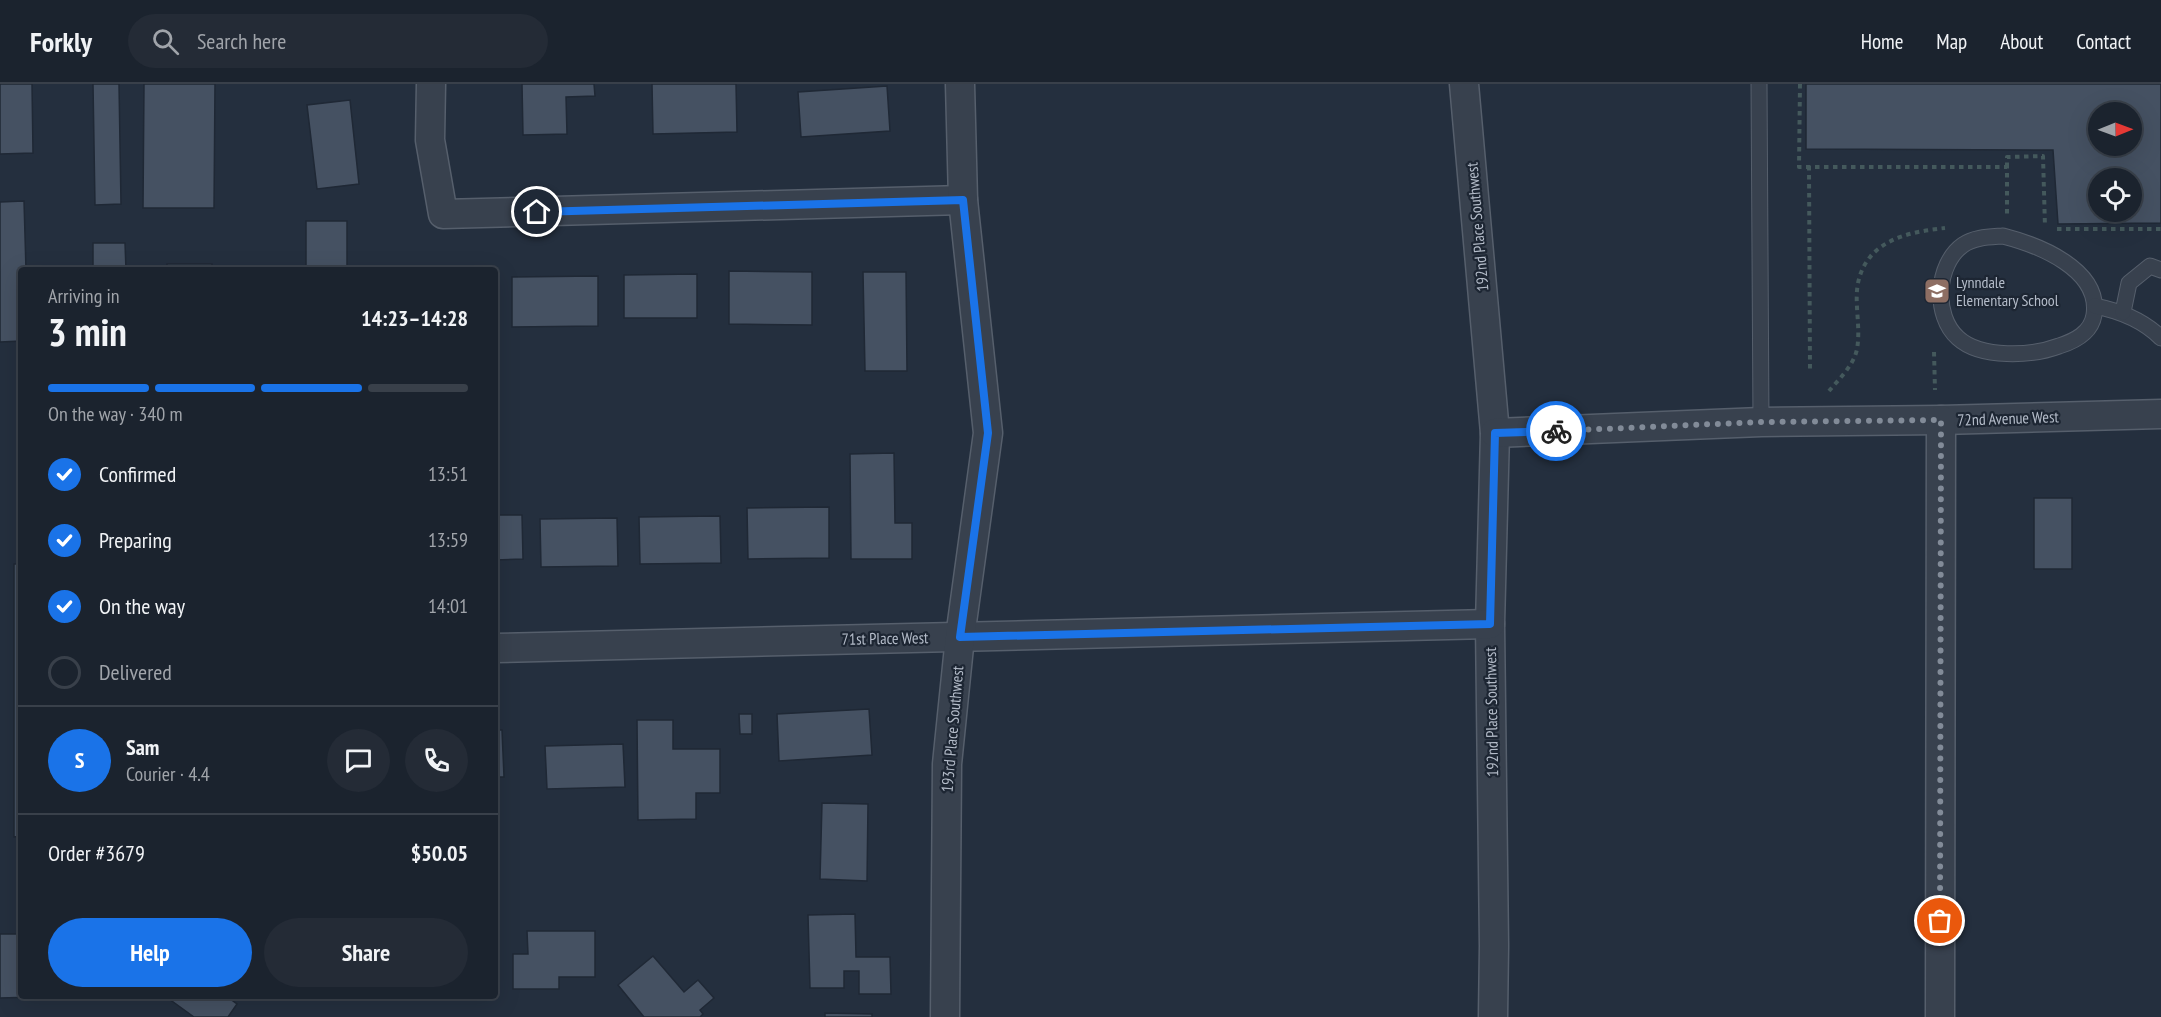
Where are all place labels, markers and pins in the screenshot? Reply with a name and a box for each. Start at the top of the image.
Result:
pin [511,186,562,237]
place label: Lynndale Elementary School [1956,272,2059,310]
school or university icon: Lynndale Elementary School [1922,276,1952,306]
pin [1914,895,1965,946]

